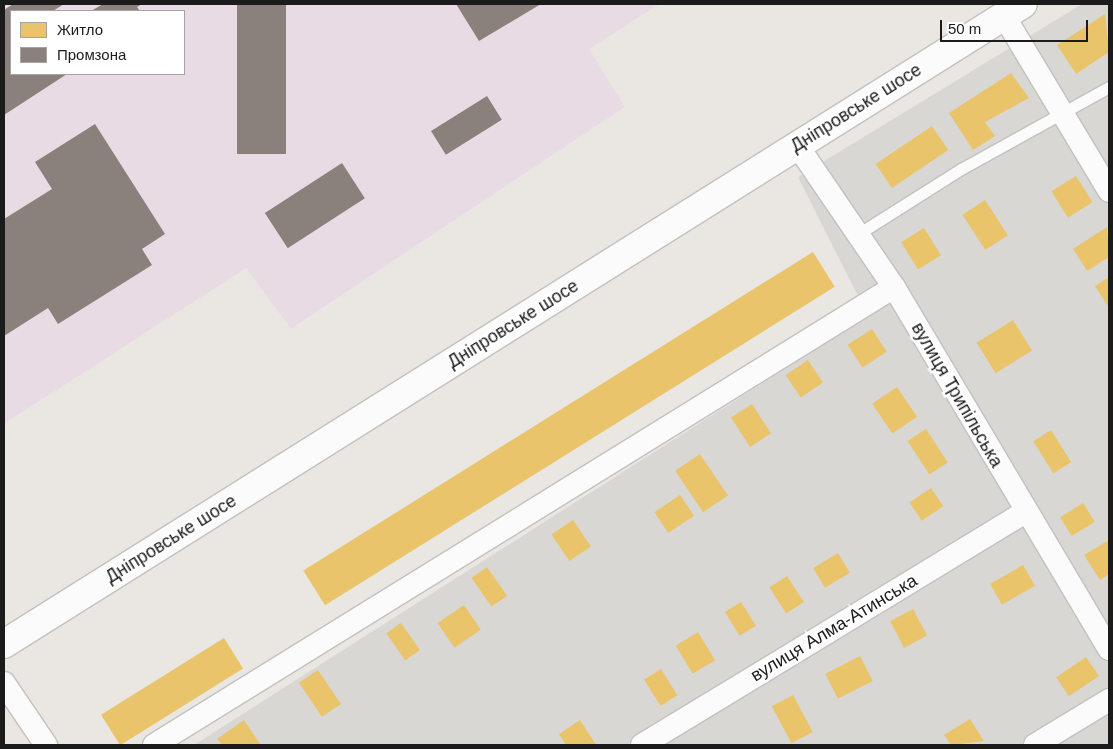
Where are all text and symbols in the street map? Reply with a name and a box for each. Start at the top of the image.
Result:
legend [10,10,185,75]
scale bar [943,10,1090,42]
text: 50 m [948,20,981,37]
text: Житло [57,21,103,38]
text: Промзона [57,46,126,63]
street label: Дніпровське шосе [787,59,925,157]
street label: Дніпровське шосе [444,275,582,373]
street label: вулиця Трипільська [907,319,1007,471]
street label: Дніпровське шосе [102,490,240,588]
street label: вулиця Алма-Атинська [747,570,921,686]

